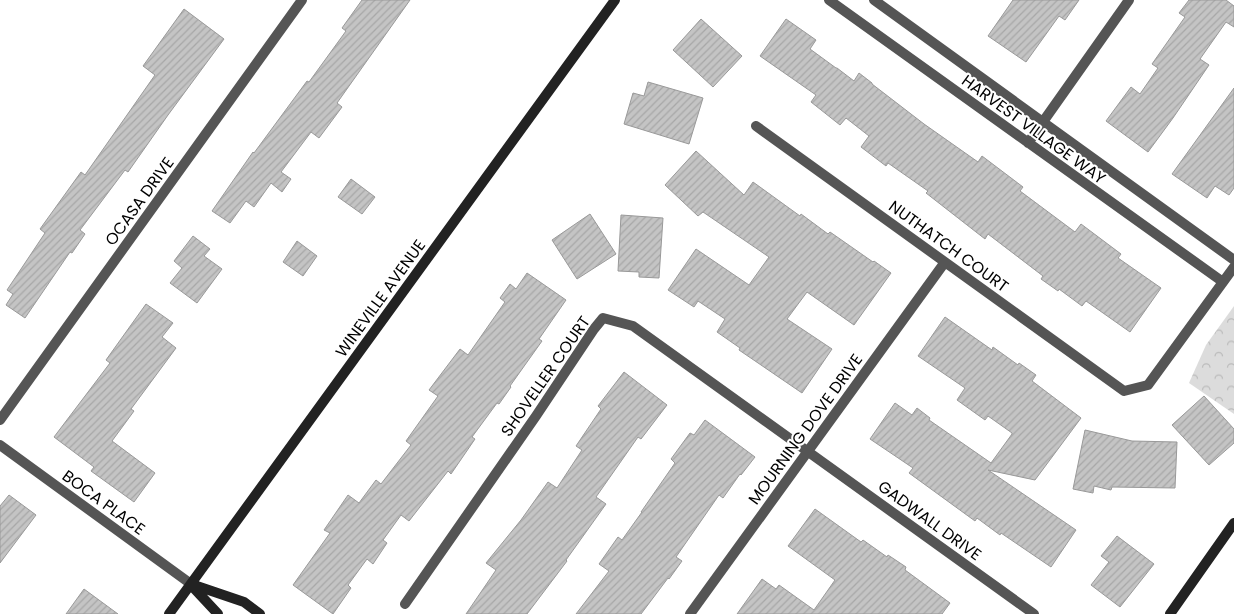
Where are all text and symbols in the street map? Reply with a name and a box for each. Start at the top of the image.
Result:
street label: HARVEST VILLAGE WAY [957,69,1111,190]
street label: OCASA DRIVE [99,152,179,250]
street label: NUTHATCH COURT [884,195,1014,298]
street label: WINEVILLE AVENUE [330,235,431,362]
street label: SHOVELLER COURT [495,311,596,441]
street label: MOURNING DOVE DRIVE [743,349,868,509]
street label: BOCA PLACE [58,465,150,540]
street label: GADWALL DRIVE [873,475,986,566]

